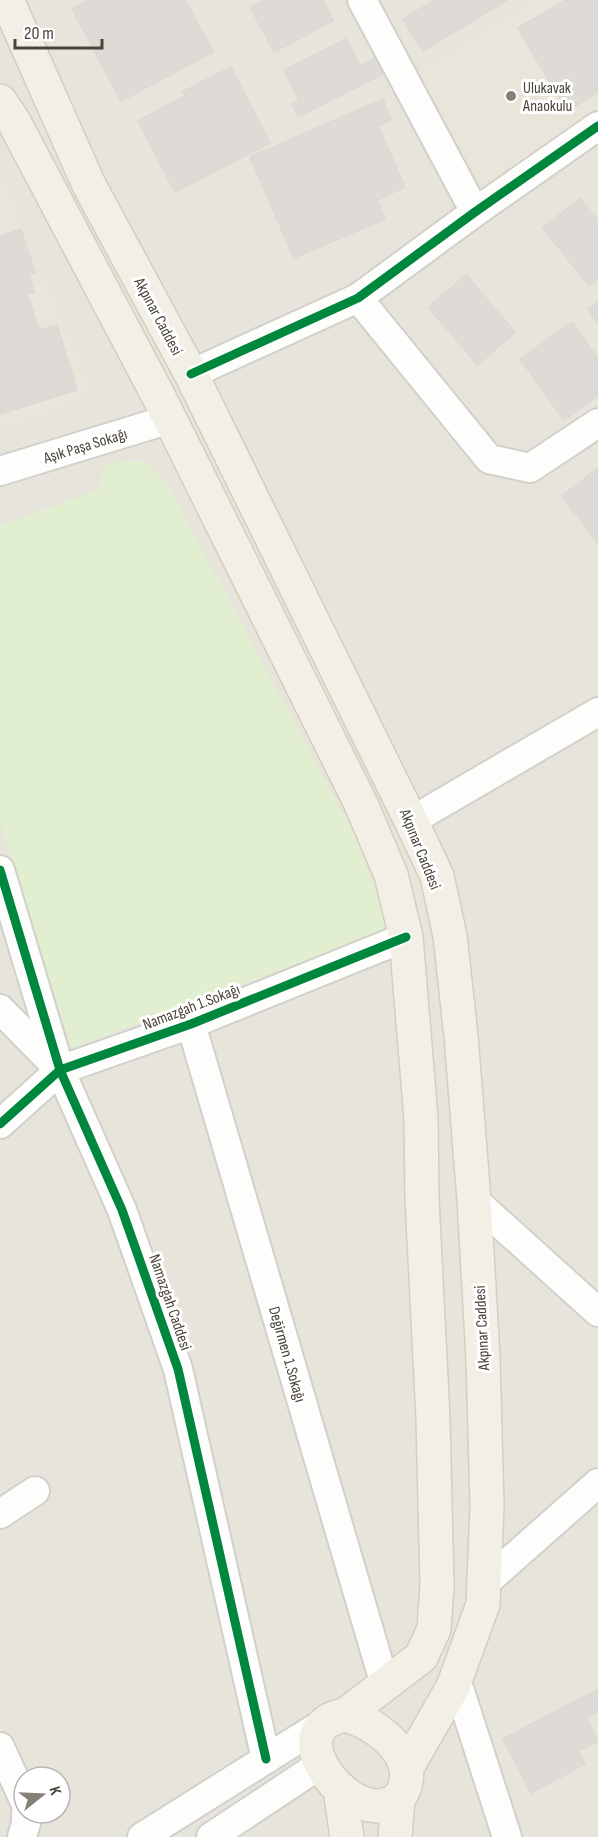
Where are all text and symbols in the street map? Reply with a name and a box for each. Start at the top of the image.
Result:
scale bar [15,12,102,50]
text: 20 m [24,23,54,44]
place label: Ulukavak Anaokulu [522,79,572,116]
marker: Ulukavak Anaokulu [504,89,518,103]
street label: Akpınar Caddesi [129,274,186,359]
street label: Aşık Paşa Sokağı [40,425,130,468]
street label: Akpınar Caddesi [394,806,444,893]
street label: Namazgah 1.Sokağı [140,980,243,1035]
street label: Namazgah Caddesi [144,1252,195,1353]
street label: Akpınar Caddesi [471,1285,494,1372]
street label: Değirmen 1.Sokağı [264,1304,309,1404]
north arrow [12,1765,72,1825]
text: K [45,1784,65,1798]

